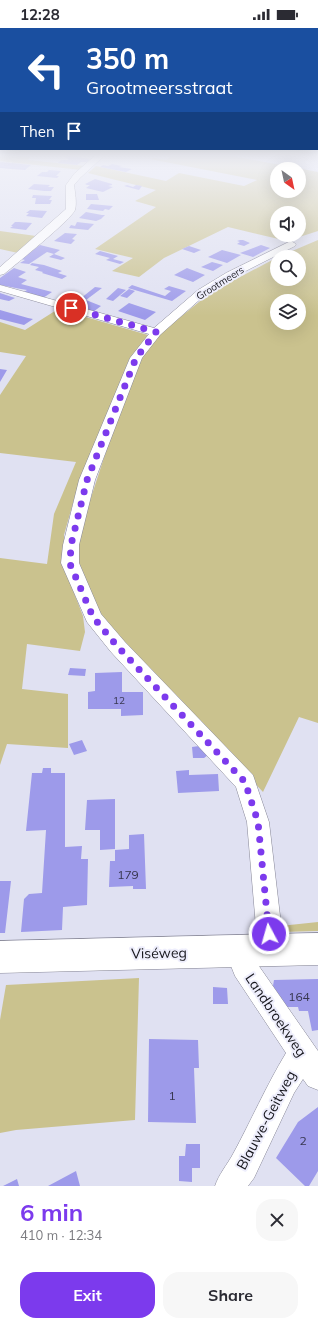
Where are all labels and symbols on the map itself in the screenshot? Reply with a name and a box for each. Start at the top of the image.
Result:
north arrow [270,162,306,198]
street label: Grootmeers [194,263,246,303]
pin [54,291,88,325]
house number: 12 [113,694,125,707]
house number: 179 [117,867,139,882]
position arrow [248,913,290,955]
street label: Viséweg [131,944,187,962]
street label: Landbroekweg [241,970,311,1060]
house number: 164 [288,989,310,1004]
street label: Blauwe-Geitweg [232,1067,300,1173]
house number: 1 [168,1088,176,1103]
house number: 2 [299,1133,307,1148]

